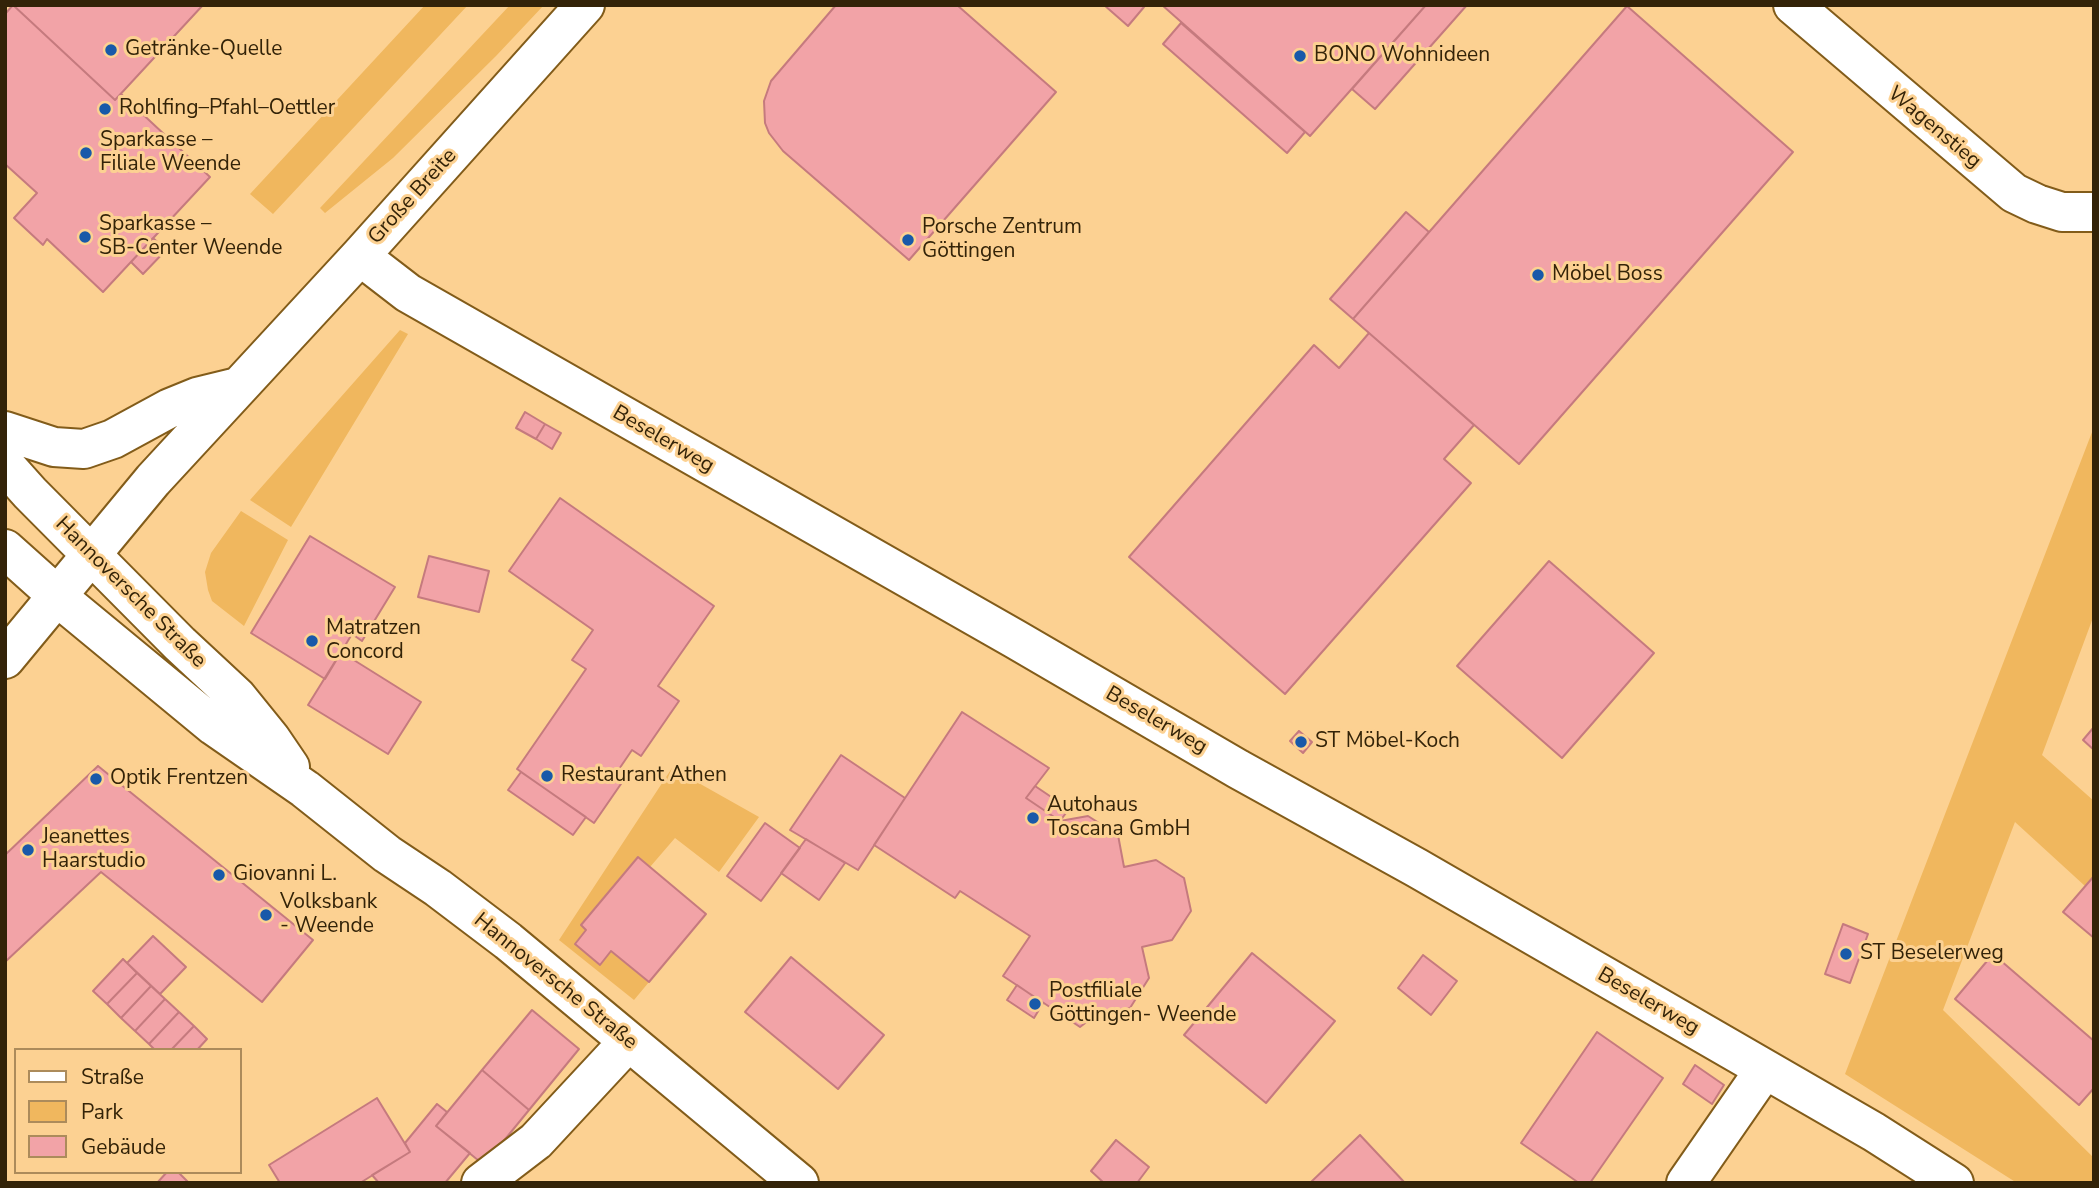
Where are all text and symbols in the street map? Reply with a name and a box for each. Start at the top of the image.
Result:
place label: Getränke-Quelle [125,37,282,63]
marker: Getränke-Quelle [103,42,119,58]
place label: BONO Wohnideen [1314,43,1490,69]
marker: BONO Wohnideen [1292,48,1308,64]
street label: Wagenstieg [1882,82,1986,174]
place label: Rohlfing–Pfahl–Oettler [119,96,335,122]
marker: Rohlfing–Pfahl–Oettler [97,101,113,117]
place label: Sparkasse – Filiale Weende [100,128,241,178]
street label: Große Breite [364,144,462,250]
marker: Sparkasse – Filiale Weende [78,145,94,161]
place label: Sparkasse – SB-Center Weende [99,212,282,262]
place label: Porsche Zentrum Göttingen [922,215,1082,265]
marker: Sparkasse – SB-Center Weende [77,229,93,245]
marker: Porsche Zentrum Göttingen [900,232,916,248]
place label: Möbel Boss [1552,262,1663,288]
marker: Möbel Boss [1530,267,1546,283]
street label: Beselerweg [608,401,718,479]
street label: Hannoversche Straße [49,512,211,674]
place label: Matratzen Concord [326,616,421,666]
marker: Matratzen Concord [304,633,320,649]
street label: Beselerweg [1101,682,1211,760]
place label: ST Möbel-Koch [1315,729,1460,755]
marker: ST Möbel-Koch [1293,734,1309,750]
place label: Restaurant Athen [561,763,727,789]
place label: Optik Frentzen [110,766,248,792]
marker: Restaurant Athen [539,768,555,784]
marker: Optik Frentzen [88,771,104,787]
place label: Autohaus Toscana GmbH [1047,793,1190,843]
marker: Autohaus Toscana GmbH [1025,810,1041,826]
place label: Jeanettes Haarstudio [42,825,146,875]
marker: Jeanettes Haarstudio [20,842,36,858]
place label: Giovanni L. [233,862,337,888]
marker: Giovanni L. [211,867,227,883]
place label: Volksbank - Weende [280,890,377,940]
marker: Volksbank - Weende [258,907,274,923]
street label: Hannoversche Straße [468,908,642,1056]
place label: ST Beselerweg [1860,941,2004,967]
marker: ST Beselerweg [1838,946,1854,962]
street label: Beselerweg [1593,963,1703,1041]
place label: Postfiliale Göttingen- Weende [1049,979,1236,1029]
marker: Postfiliale Göttingen- Weende [1027,996,1043,1012]
legend [14,1048,242,1174]
text: Straße [81,1063,144,1091]
text: Park [81,1098,123,1126]
text: Gebäude [81,1133,166,1161]

